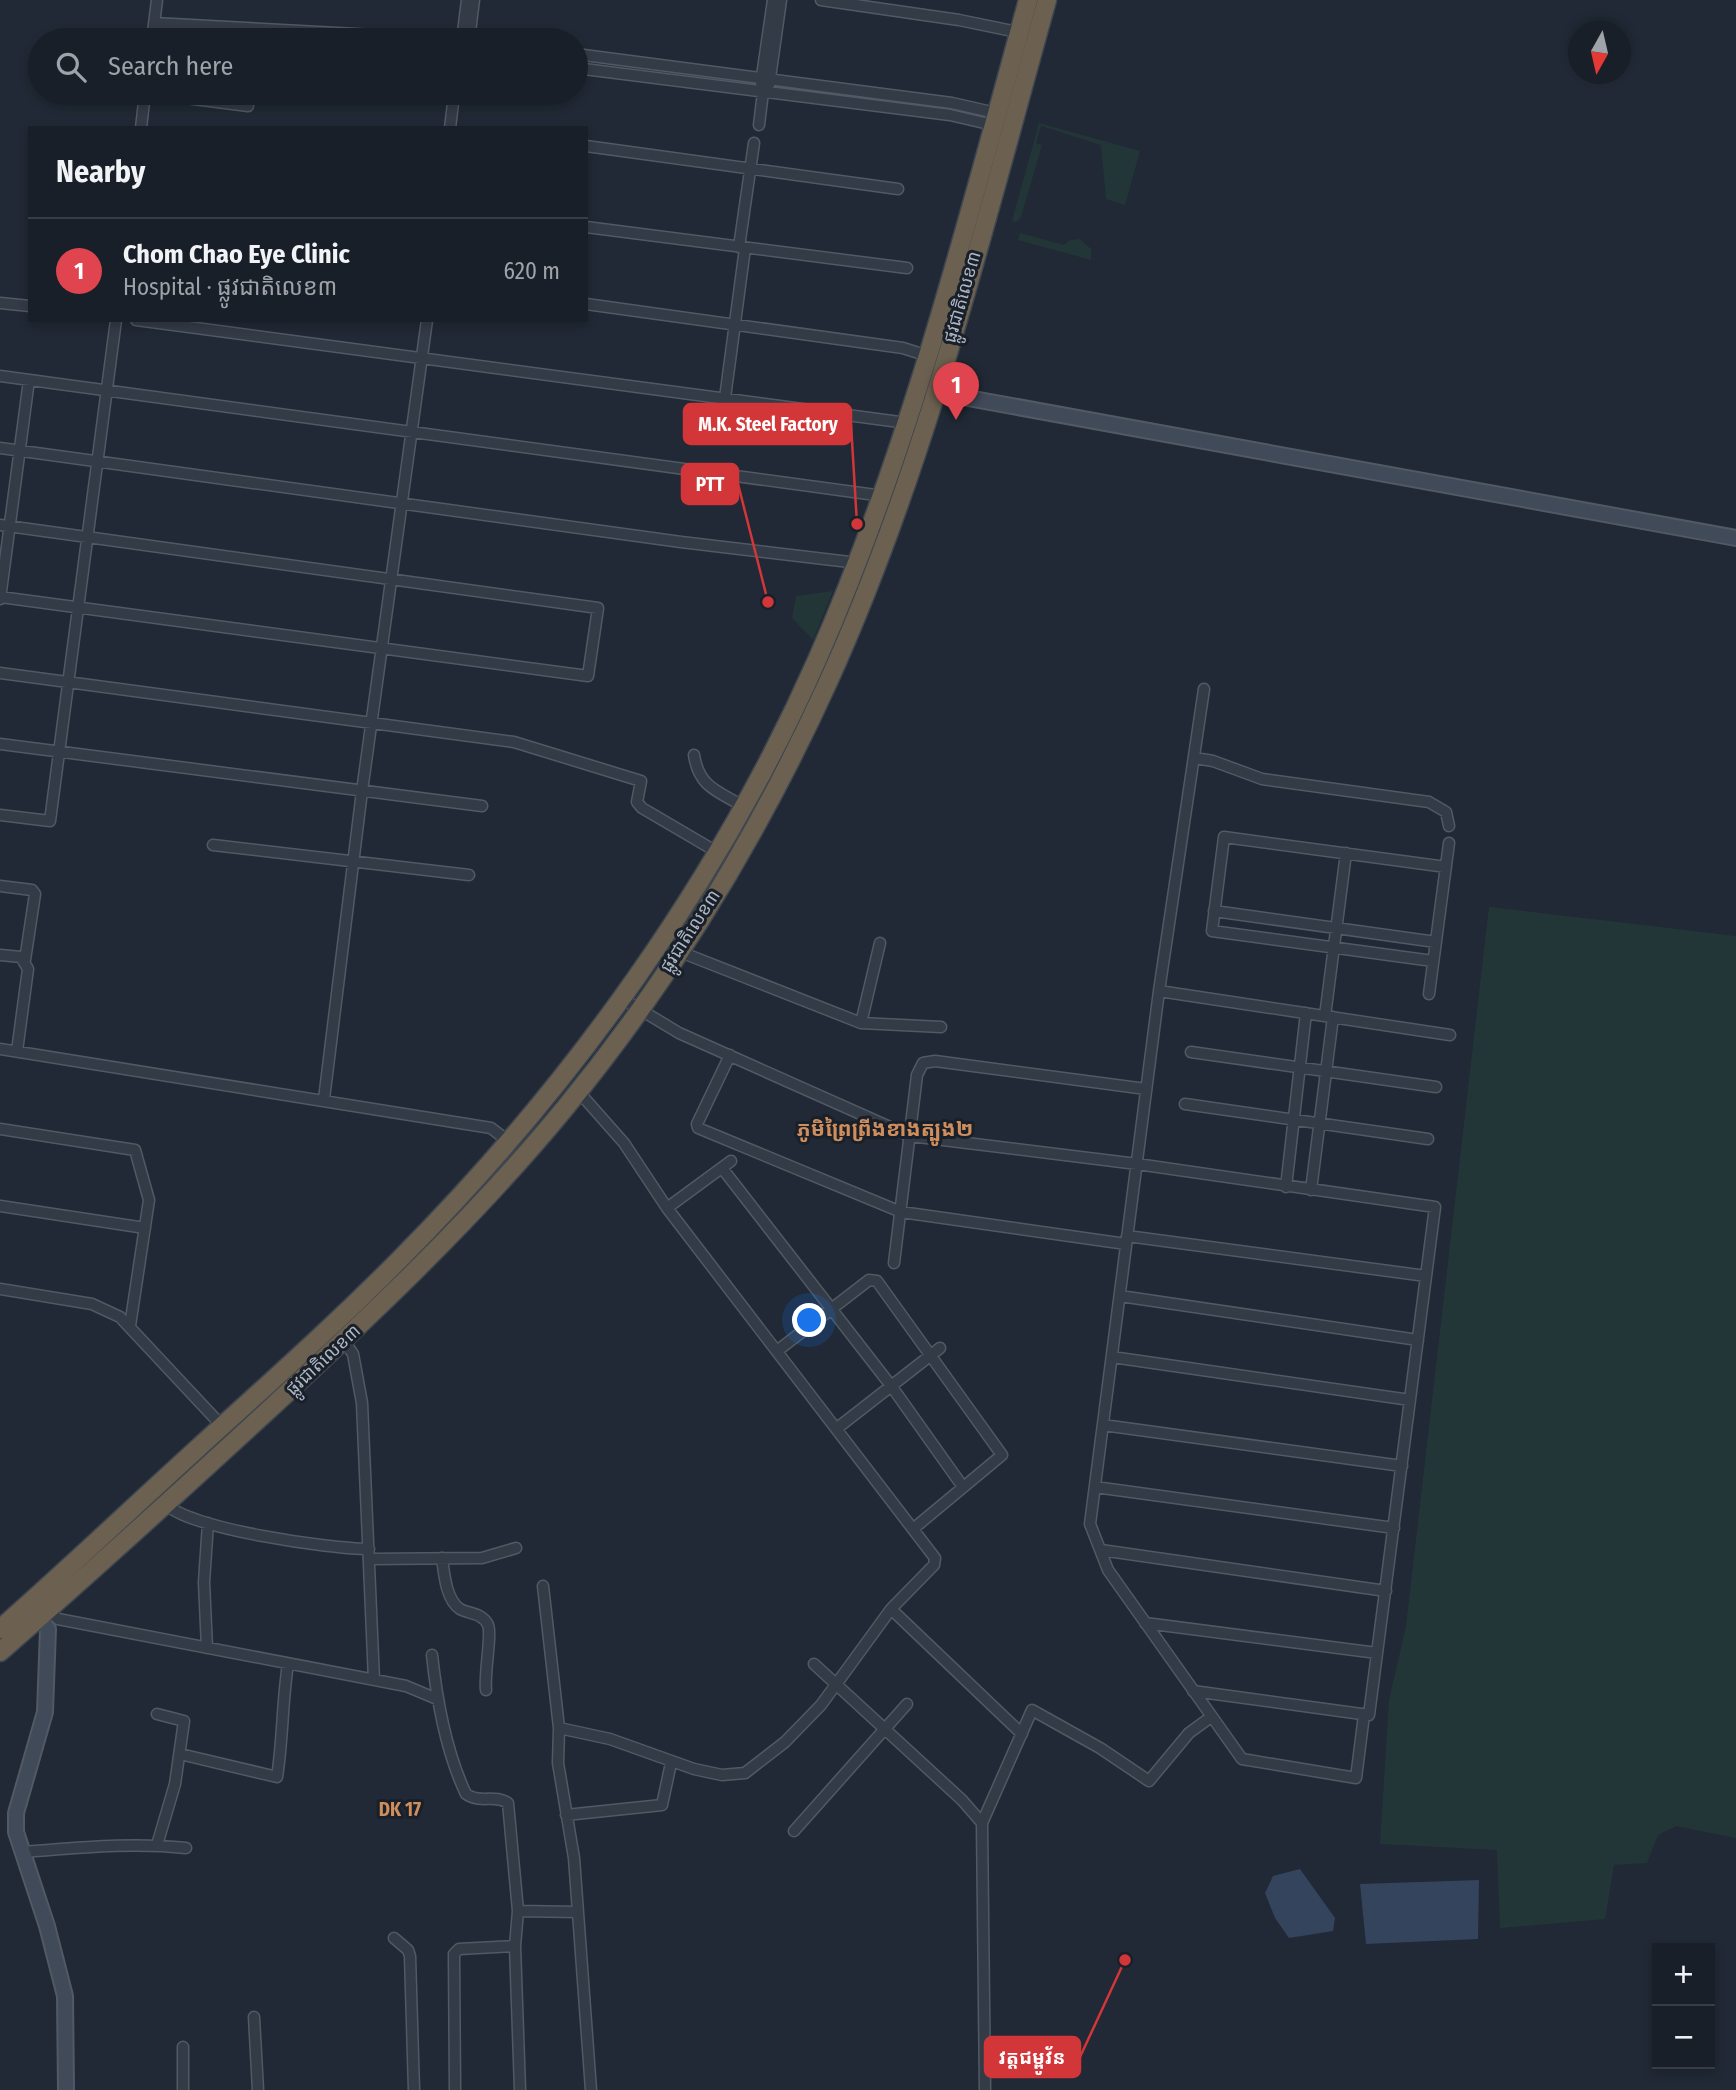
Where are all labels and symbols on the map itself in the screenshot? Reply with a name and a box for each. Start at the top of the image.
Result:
north arrow [1568,21,1631,84]
street label: ផ្លូវជាតិលេខ៣ [938,249,991,347]
pin: 1 [933,362,979,420]
callout: M.K. Steel Factory [684,404,851,444]
text: M.K. Steel Factory [698,413,839,436]
callout: PTT [682,464,738,504]
text: PTT [696,473,725,496]
street label: ផ្លូវជាតិលេខ៣ [655,886,729,979]
district label: ភូមិព្រៃព្រីងខាងត្បូង២ [797,1116,973,1146]
your location [792,1303,826,1337]
street label: ផ្លូវជាតិលេខ៣ [281,1320,369,1404]
district label: DK 17 [379,1798,421,1821]
callout: វត្តជម្ពូវ័ន [985,2037,1080,2077]
text: វត្តជម្ពូវ័ន [999,2046,1065,2075]

